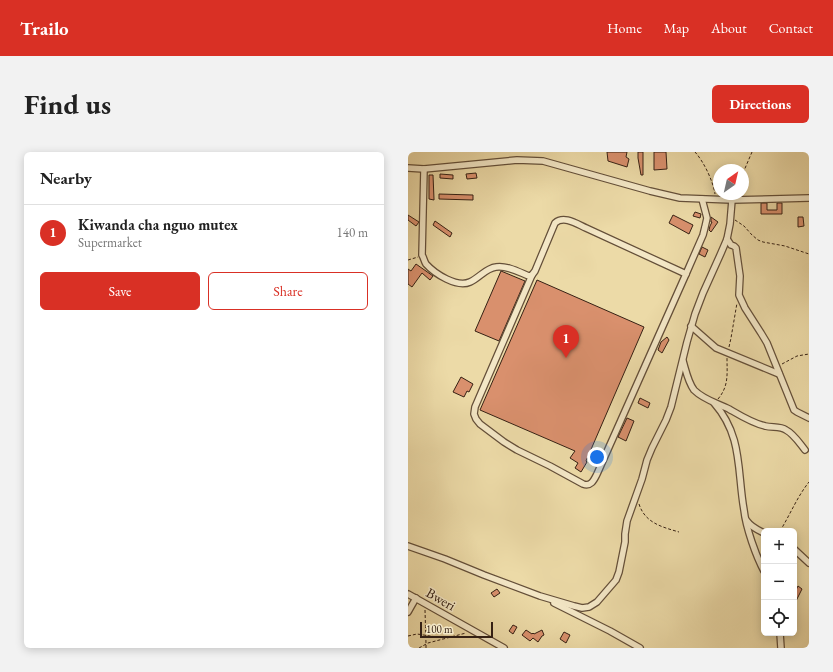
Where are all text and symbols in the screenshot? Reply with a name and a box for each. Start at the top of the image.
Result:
text: Trailo [20,16,69,41]
text: Home [607,19,642,37]
text: Map [664,19,689,37]
text: About [711,19,747,37]
text: Contact [769,19,813,37]
button: Directions [712,85,809,123]
text: Find us [24,86,111,122]
north arrow [713,164,749,200]
text: Nearby [40,167,92,189]
text: Kiwanda cha nguo mutex [78,215,238,234]
text: 1 [50,224,56,241]
text: 140 m [337,224,368,241]
text: Supermarket [78,234,142,251]
button: Save [40,272,200,310]
button: Share [208,272,368,310]
pin: 1 [553,325,579,358]
your location [587,447,607,467]
map controls [761,528,797,636]
button: + [761,528,797,564]
button: − [761,564,797,600]
street label: Bweri [423,583,459,615]
button: locate [761,600,797,636]
scale bar [420,620,493,639]
text: 100 m [426,622,453,636]

